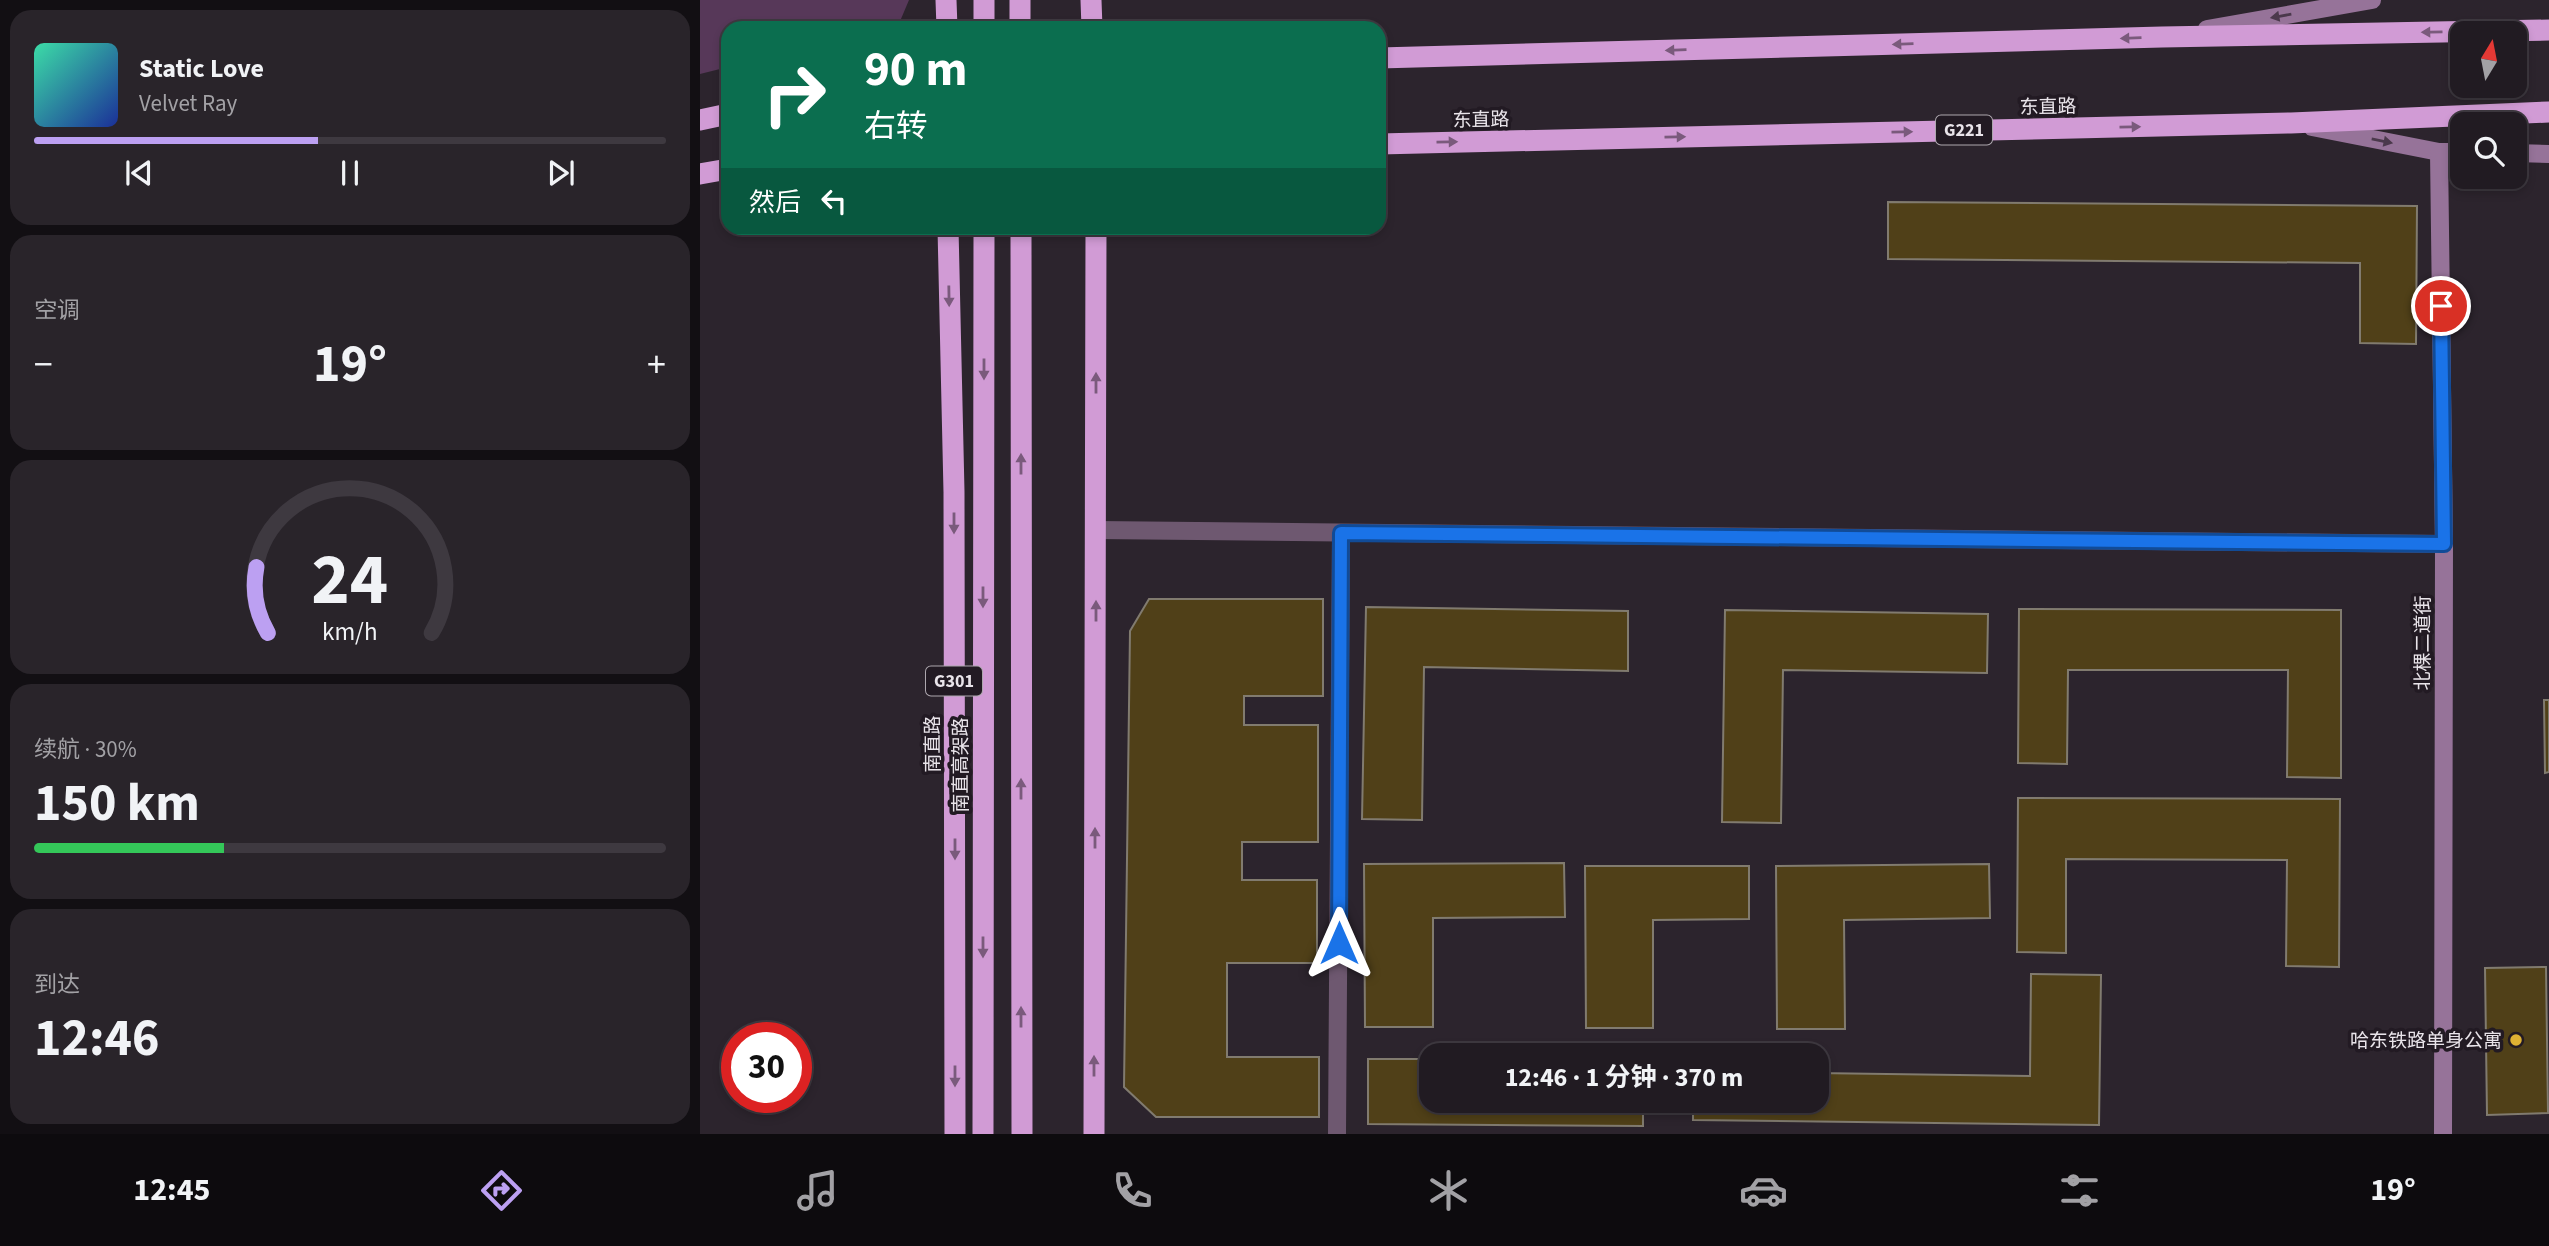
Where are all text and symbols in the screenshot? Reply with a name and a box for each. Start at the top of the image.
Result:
one-way arrow [2270,11,2292,22]
north arrow [2450,21,2527,98]
map controls [2450,21,2527,189]
one-way arrow [2421,27,2443,38]
one-way arrow [2120,33,2142,44]
text: 90 m [864,35,968,105]
one-way arrow [1892,39,1914,50]
one-way arrow [1665,45,1687,56]
icon: right [749,49,840,140]
text: Static Love [139,50,264,87]
text: Velvet Ray [139,87,237,120]
street label: 东直路 [2019,94,2077,121]
text: 右转 [864,104,928,150]
street label: 东直路 [1452,107,1510,134]
button: search [2450,112,2527,189]
road number: G221 [1936,116,1992,145]
one-way arrow [2119,121,2141,132]
one-way arrow [1891,126,1913,138]
one-way arrow [1664,131,1686,143]
one-way arrow [2371,135,2393,146]
one-way arrow [1436,137,1458,148]
icon: previous [120,154,158,192]
icon: pause [331,154,369,192]
icon: next [542,154,580,192]
icon: left [815,182,853,220]
text: 然后 [749,184,801,221]
pin [2411,276,2471,336]
one-way arrow [944,285,955,307]
icon: arrive [2422,287,2460,325]
text: 空调 [34,294,80,327]
text: 19° [313,328,387,402]
text: − [34,338,53,392]
text: + [647,338,666,392]
one-way arrow [978,358,990,380]
one-way arrow [1090,372,1102,394]
one-way arrow [1015,453,1027,475]
one-way arrow [948,512,960,534]
text: 24 [312,528,388,632]
one-way arrow [977,586,989,608]
street label: 北棵二道街 [2410,595,2437,691]
one-way arrow [1090,600,1102,622]
text: km/h [322,614,378,650]
road number: G301 [926,666,982,696]
street label: 南直路 [920,715,947,773]
street label: 南直高架路 [948,717,975,813]
text: 续航 · 30% [34,733,137,766]
text: 150 km [34,767,200,841]
one-way arrow [1015,778,1027,800]
one-way arrow [1089,827,1101,849]
one-way arrow [949,838,960,860]
position arrow [1302,906,1376,980]
one-way arrow [977,936,989,958]
text: 到达 [34,968,80,1001]
text: 12:46 [34,1002,159,1076]
one-way arrow [1015,1006,1027,1028]
speed limit sign: 30 [721,1022,812,1113]
place label: 哈东铁路单身公寓 [2350,1028,2502,1055]
marker: 哈东铁路单身公寓 [2508,1032,2524,1048]
one-way arrow [1088,1055,1100,1077]
text: 12:46 · 1 分钟 · 370 m [1505,1059,1743,1096]
one-way arrow [949,1065,961,1087]
icon: directions [477,1166,526,1215]
icon: music [793,1166,842,1215]
icon: phone [1108,1166,1157,1215]
icon: climate [1424,1166,1473,1215]
icon: car [1739,1166,1788,1215]
icon: filters [2055,1166,2104,1215]
text: 12:45 [133,1167,210,1213]
text: 19° [2370,1167,2416,1213]

